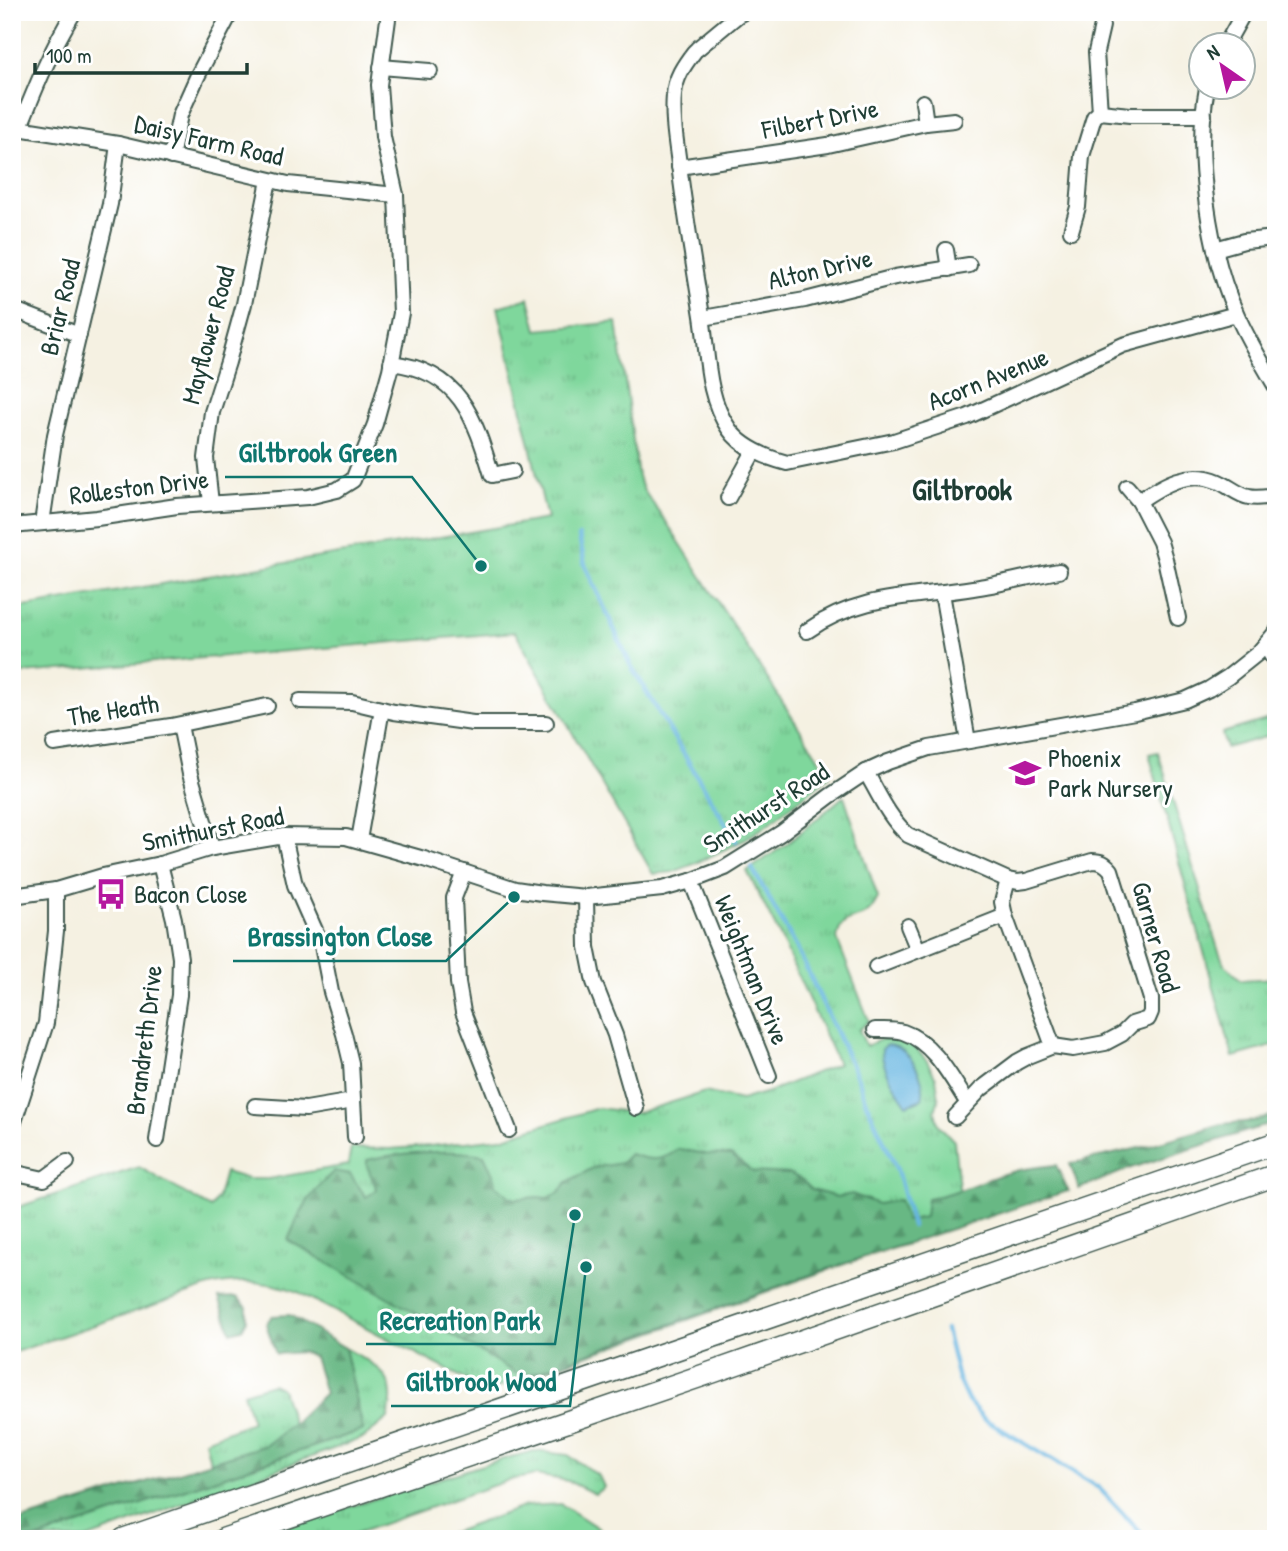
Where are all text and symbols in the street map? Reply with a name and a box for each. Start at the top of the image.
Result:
scale bar [35,32,247,76]
north arrow [1186,32,1256,102]
text: N [1201,38,1224,66]
text: 100 m [46,41,92,70]
street label: Filbert Drive [758,90,881,147]
street label: Daisy Farm Road [131,105,287,174]
street label: Alton Drive [764,240,875,297]
street label: Briar Road [31,255,88,359]
street label: Mayflower Road [172,262,243,408]
street label: Acorn Avenue [922,339,1053,419]
callout: Giltbrook Green [225,428,412,477]
text: Giltbrook Green [239,433,397,471]
street label: Rolleston Drive [67,461,211,512]
district label: Giltbrook [912,469,1013,509]
street label: The Heath [65,685,161,734]
place label: Phoenix Park Nursery [1048,740,1173,805]
street label: Smithurst Road [696,754,835,861]
school or university icon: Phoenix Park Nursery [1008,756,1042,790]
street label: Smithurst Road [139,798,287,859]
place label: Bacon Close [134,876,248,911]
bus stop icon: Bacon Close [94,877,128,911]
street label: Garner Road [1124,878,1189,996]
street label: Weightman Drive [707,890,798,1050]
callout: Brassington Close [233,912,446,961]
text: Brassington Close [248,917,433,956]
street label: Brandreth Drive [117,963,170,1117]
callout: Recreation Park [366,1295,555,1344]
text: Recreation Park [380,1301,541,1339]
callout: Giltbrook Wood [391,1357,570,1406]
text: Giltbrook Wood [406,1362,556,1400]

